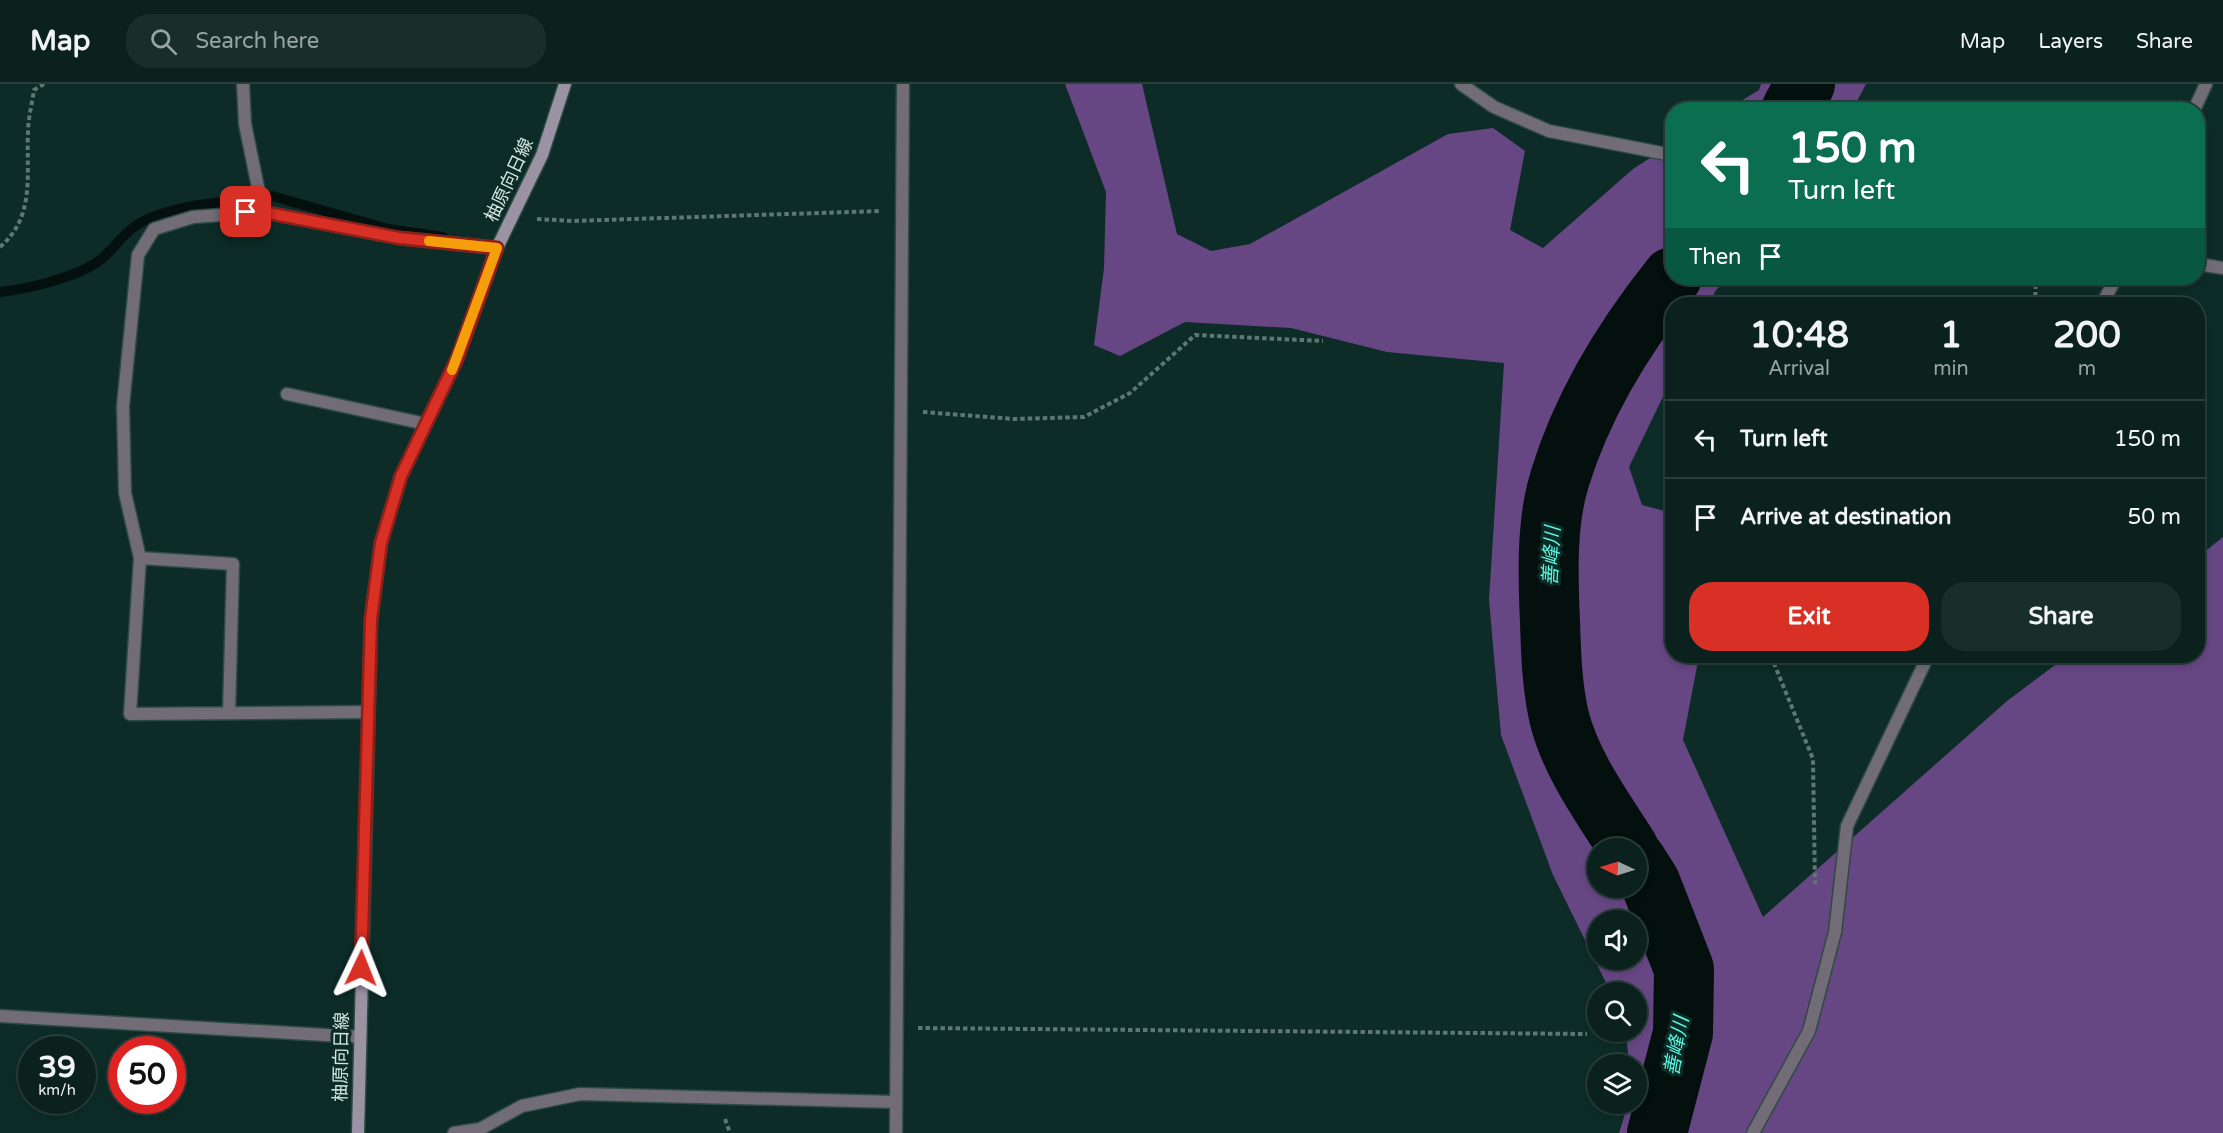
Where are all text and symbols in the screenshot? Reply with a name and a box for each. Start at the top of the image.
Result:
search box [126,14,546,68]
text: Map [30,24,90,58]
icon: search [147,25,180,58]
text: Search here [195,28,319,54]
text: Map [1960,29,2005,54]
text: Layers [2038,29,2103,54]
text: Share [2136,29,2193,54]
text: 150 m [1788,123,1917,174]
icon: left [1689,126,1767,204]
street label: 柚原向日線 [480,135,538,225]
text: Turn left [1788,174,1895,207]
pin [220,186,271,237]
icon: arrive [229,195,262,228]
icon: arrive [1754,240,1787,273]
text: Then [1689,244,1742,270]
text: 10:48 [1749,314,1849,357]
text: 1 [1940,314,1962,357]
text: 200 [2053,314,2121,357]
text: Arrival [1768,357,1830,381]
text: min [1933,357,1969,381]
text: m [2078,357,2096,381]
icon: left [1689,423,1722,456]
text: Turn left [1740,426,1828,452]
text: 150 m [2114,426,2181,452]
icon: arrive [1689,501,1722,534]
text: Arrive at destination [1740,504,1951,530]
text: 50 m [2127,504,2181,530]
water label: 善峰川 [1538,523,1566,587]
button: Exit [1689,582,1929,651]
button: Share [1941,582,2181,651]
north arrow [1587,838,1647,898]
map controls [1587,838,1647,1114]
button: sound [1587,910,1647,970]
position arrow [329,936,393,1000]
button: search [1587,982,1647,1042]
street label: 柚原向日線 [329,1012,353,1102]
water label: 善峰川 [1660,1013,1694,1078]
speed limit sign: 50 [108,1036,186,1114]
text: 39 [38,1049,76,1086]
button: layers [1587,1054,1647,1114]
text: km/h [38,1081,76,1099]

